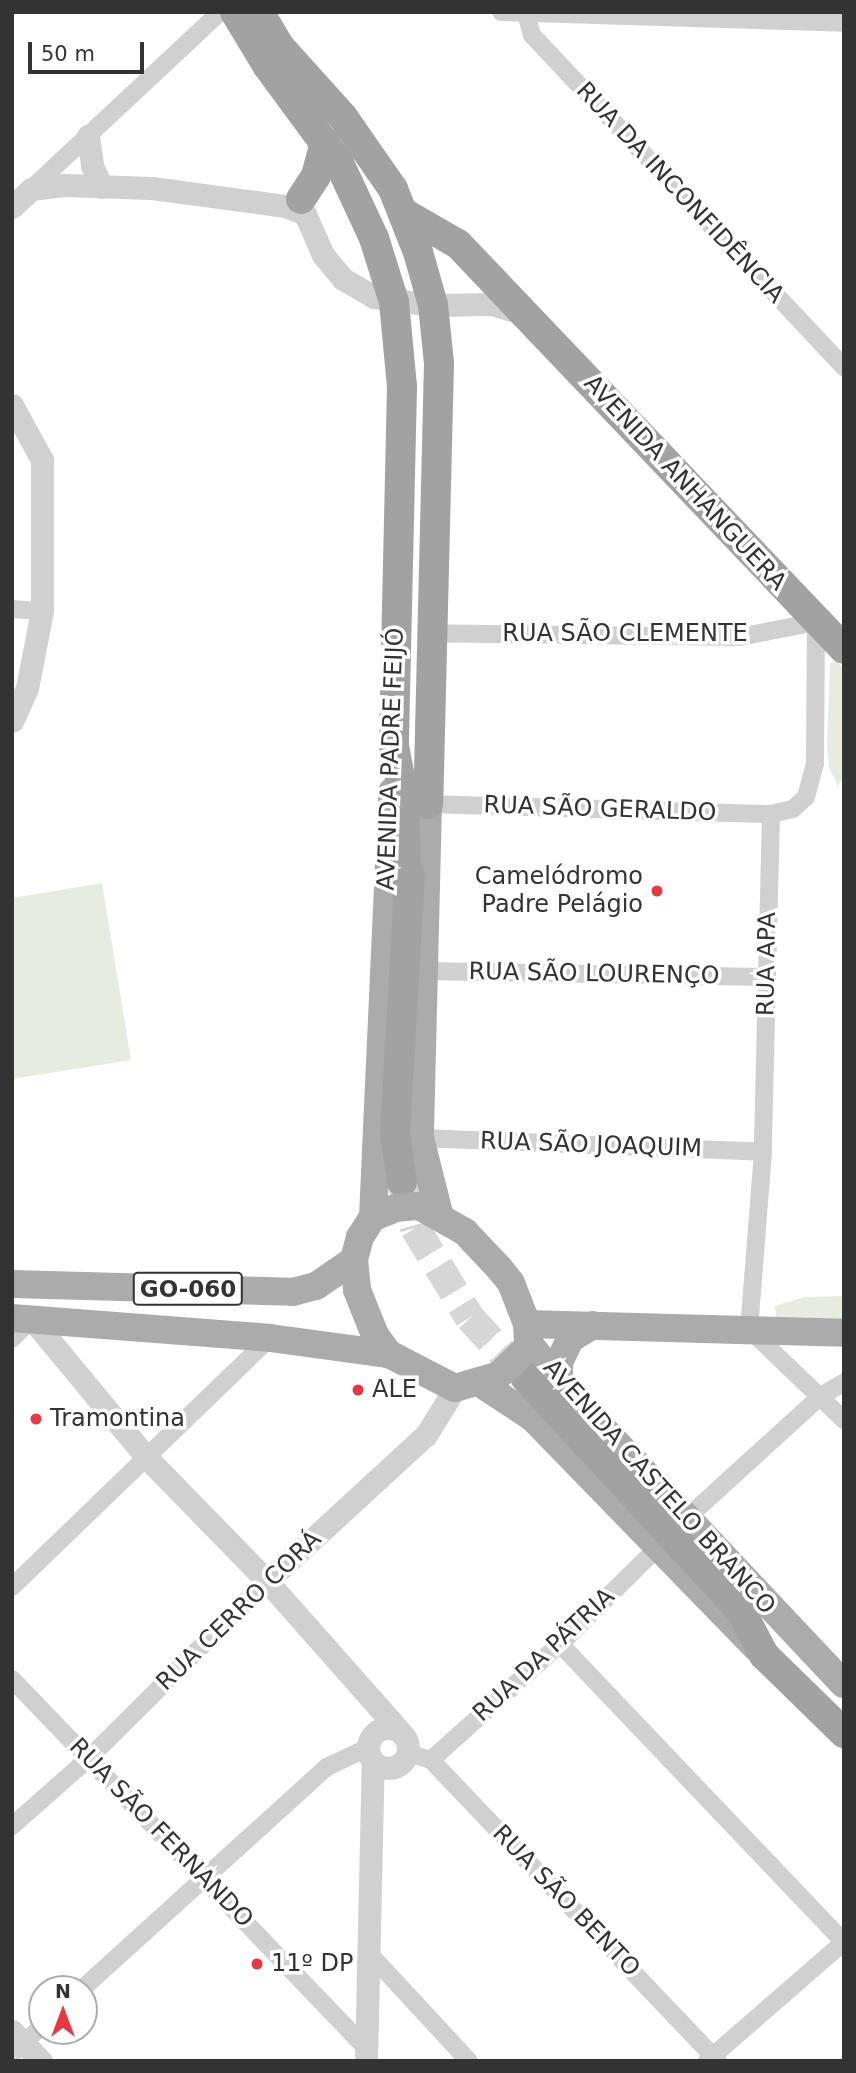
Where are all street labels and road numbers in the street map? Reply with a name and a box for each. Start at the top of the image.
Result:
street label: RUA DA INCONFIDÊNCIA [570,76,790,310]
street label: AVENIDA ANHANGUERA [578,369,792,597]
street label: RUA SÃO CLEMENTE [502,620,748,648]
street label: AVENIDA PADRE FEIJÓ [372,627,410,891]
street label: RUA SÃO GERALDO [483,791,717,827]
street label: RUA APA [752,912,782,1016]
street label: RUA SÃO LOURENÇO [468,957,720,991]
street label: RUA SÃO JOAQUIM [479,1127,703,1163]
road number: GO-060 [132,1270,244,1308]
street label: AVENIDA CASTELO BRANCO [537,1354,781,1620]
street label: RUA CERRO CORÁ [151,1525,327,1697]
street label: RUA DA PÁTRIA [467,1582,621,1728]
street label: RUA SÃO FERNANDO [63,1732,259,1934]
street label: RUA SÃO BENTO [486,1819,646,1983]

